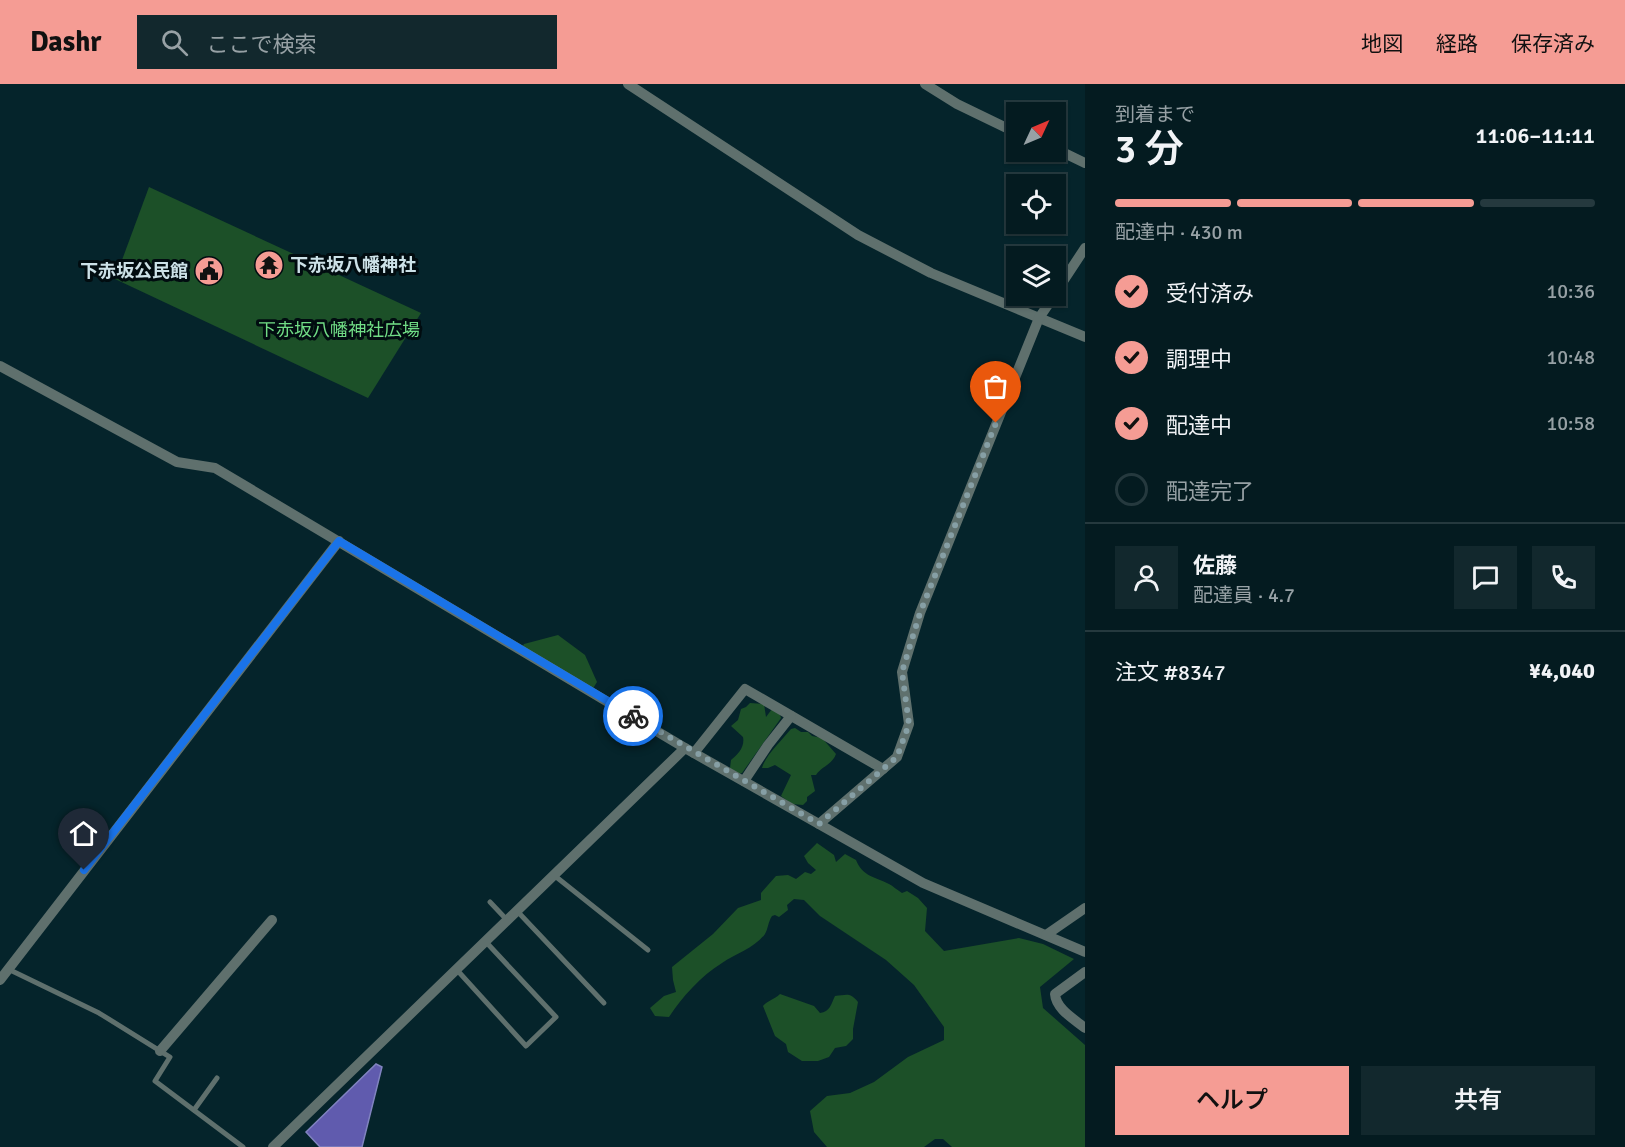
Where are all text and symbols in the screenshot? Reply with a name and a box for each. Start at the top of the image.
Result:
search box [137,15,557,69]
text: Dashr [30,25,101,59]
icon: search [158,26,191,59]
text: ここで検索 [206,31,316,58]
text: 地図 [1361,31,1403,57]
text: 経路 [1436,31,1478,57]
text: 保存済み [1511,31,1595,57]
north arrow [1006,102,1066,162]
map controls [1006,102,1066,306]
text: 到着まで [1115,102,1195,127]
text: 11:06–11:11 [1476,122,1595,149]
text: 3 分 [1115,125,1184,173]
button: locate [1006,174,1066,234]
text: 配達中 · 430 m [1115,220,1243,245]
button: layers [1006,246,1066,306]
temple icon: 下赤坂八幡神社 [253,249,285,281]
place label: 下赤坂八幡神社 [290,254,416,276]
public building icon: 下赤坂公民館 [193,255,225,287]
place label: 下赤坂公民館 [80,260,188,282]
icon: check [1115,275,1148,308]
text: 10:36 [1546,279,1595,304]
text: 受付済み [1166,280,1254,307]
park label: 下赤坂八幡神社広場 [258,319,420,341]
icon: check [1115,341,1148,374]
text: 10:48 [1546,345,1595,370]
text: 調理中 [1166,346,1232,373]
pin [970,361,1021,423]
icon: bag [979,370,1012,403]
icon: check [1115,407,1148,440]
text: 10:58 [1546,411,1595,436]
text: 配達中 [1166,412,1232,439]
text: 配達完了 [1166,478,1254,505]
button: person [1115,546,1178,609]
button: chat [1454,546,1517,609]
button: phone [1532,546,1595,609]
text: 佐藤 [1193,552,1237,579]
text: 配達員 · 4.7 [1193,583,1295,608]
text: ¥4,040 [1529,657,1595,684]
text: 注文 #8347 [1115,659,1226,686]
courier [603,686,663,746]
icon: bike [617,700,650,733]
pin [58,808,109,870]
icon: home [67,817,100,850]
button: ヘルプ [1115,1066,1349,1135]
button: 共有 [1361,1066,1595,1135]

